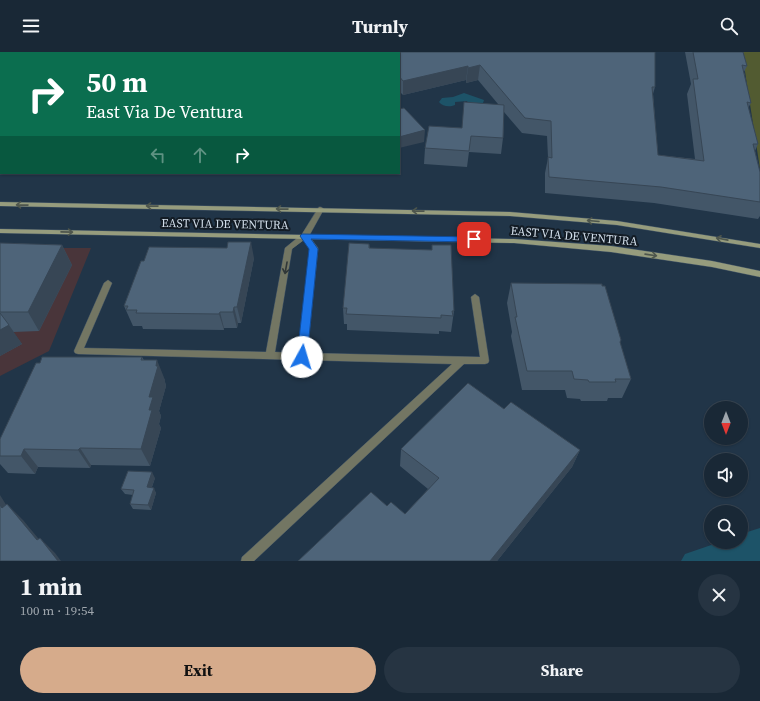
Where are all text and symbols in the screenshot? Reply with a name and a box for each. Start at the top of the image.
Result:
text: Turnly [352,14,408,39]
icon: menu [20,15,42,37]
icon: search [718,15,740,37]
text: 50 m [86,63,148,101]
icon: right [20,68,72,120]
text: East Via De Ventura [86,99,243,124]
icon: left [147,144,169,166]
icon: ahead [189,144,211,166]
icon: right [231,144,253,166]
one-way arrow [16,201,29,209]
one-way arrow [146,203,159,210]
one-way arrow [276,205,289,213]
one-way arrow [412,207,425,215]
street label: EAST VIA DE VENTURA [161,215,289,233]
one-way arrow [587,217,600,224]
pin [457,222,491,256]
street label: EAST VIA DE VENTURA [510,222,638,250]
icon: arrive [463,228,485,250]
one-way arrow [60,229,73,236]
one-way arrow [716,235,729,243]
one-way arrow [644,251,657,259]
one-way arrow [282,261,290,274]
position arrow [281,336,323,378]
north arrow [704,401,748,445]
map controls [704,401,748,549]
button: sound [704,453,748,497]
button: search [704,505,748,549]
text: 1 min [20,570,82,603]
button: close [698,574,740,616]
text: 100 m · 19:54 [20,602,94,619]
button: Exit [20,647,376,693]
button: Share [384,647,740,693]

